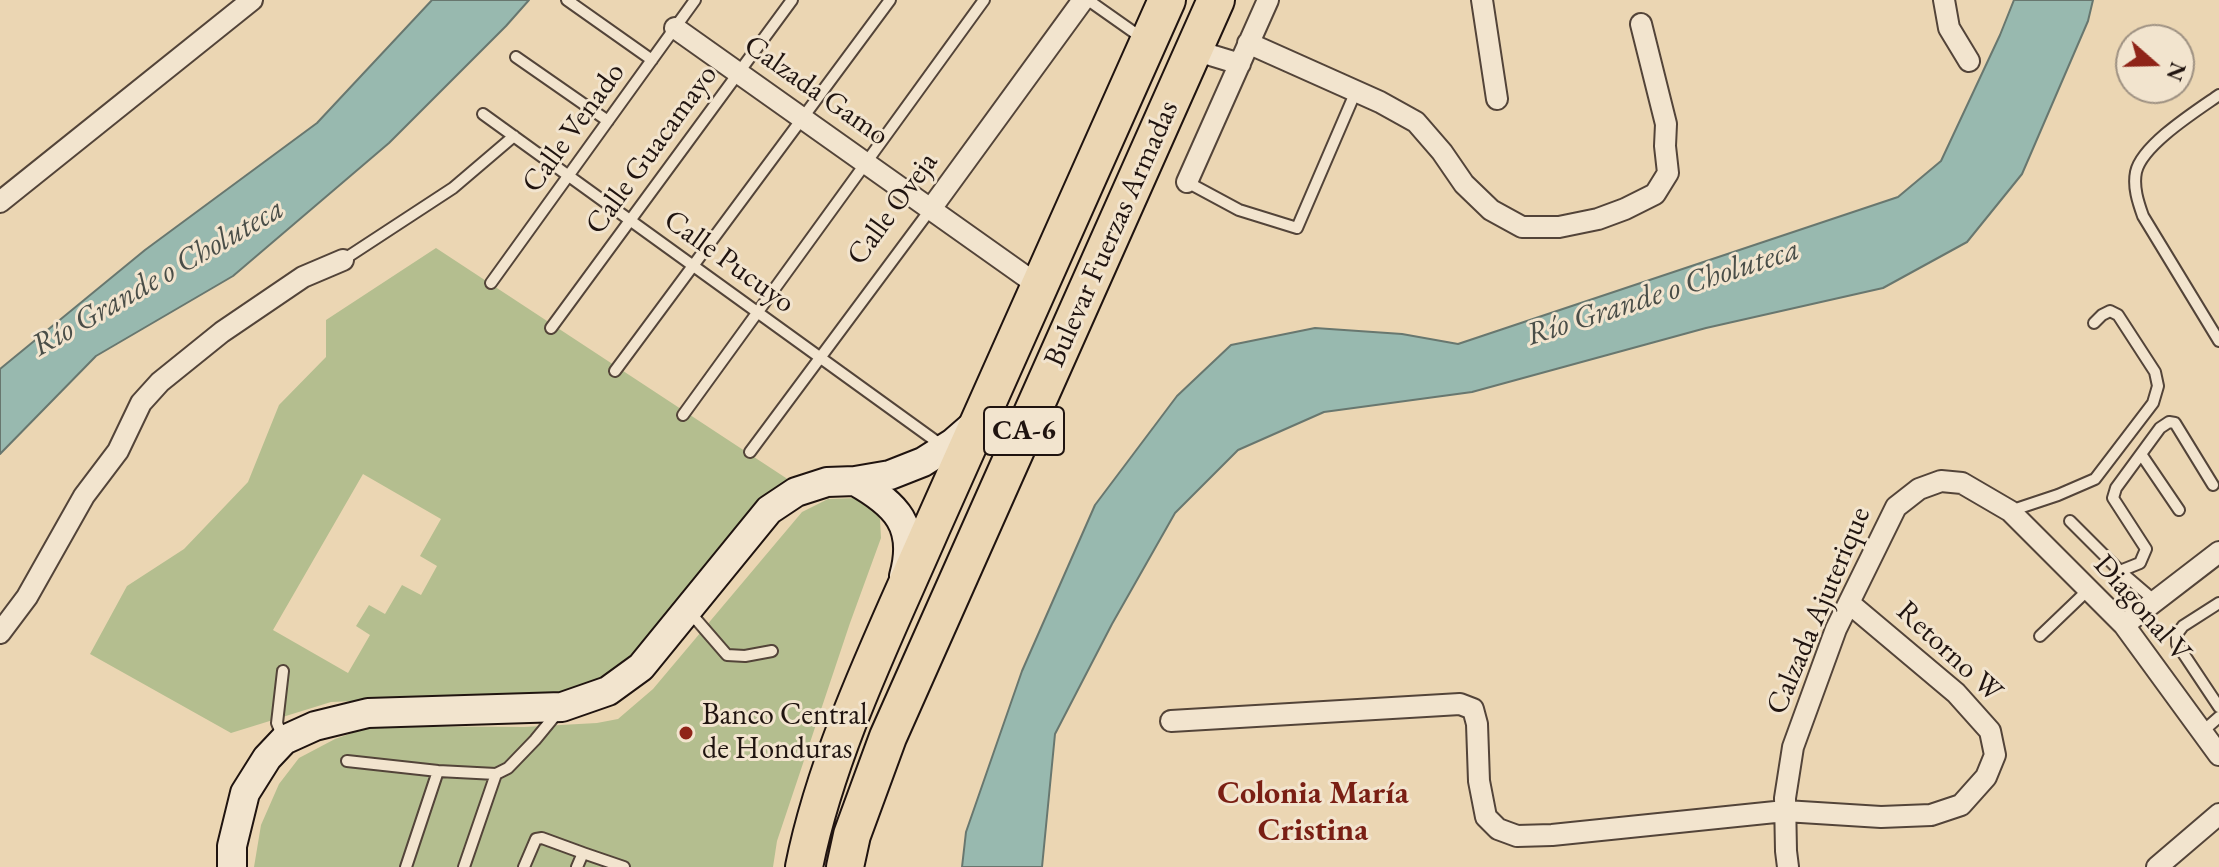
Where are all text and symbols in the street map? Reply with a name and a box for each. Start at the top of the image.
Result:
north arrow [2115,24,2195,104]
street label: Calzada Gamo [736,28,896,154]
street label: Calle Venado [515,56,633,200]
street label: Calle Guacamayo [578,58,726,242]
text: N [2159,58,2193,85]
street label: Bulevar Fuerzas Armadas [1037,95,1187,373]
street label: Calle Oveja [840,145,946,273]
water label: Río Grande o Choluteca [25,190,291,366]
street label: Calle Pucuyo [657,202,801,322]
water label: Río Grande o Choluteca [1521,231,1805,355]
road number: CA-6 [984,407,1064,455]
street label: Calzada Ajuterique [1759,502,1879,720]
street label: Diagonal V [2085,548,2199,670]
street label: Retorno W [1889,594,2009,710]
place label: Banco Central de Honduras [702,698,867,768]
marker: Banco Central de Honduras [677,724,695,742]
district label: Colonia María Cristina [1217,775,1409,850]

